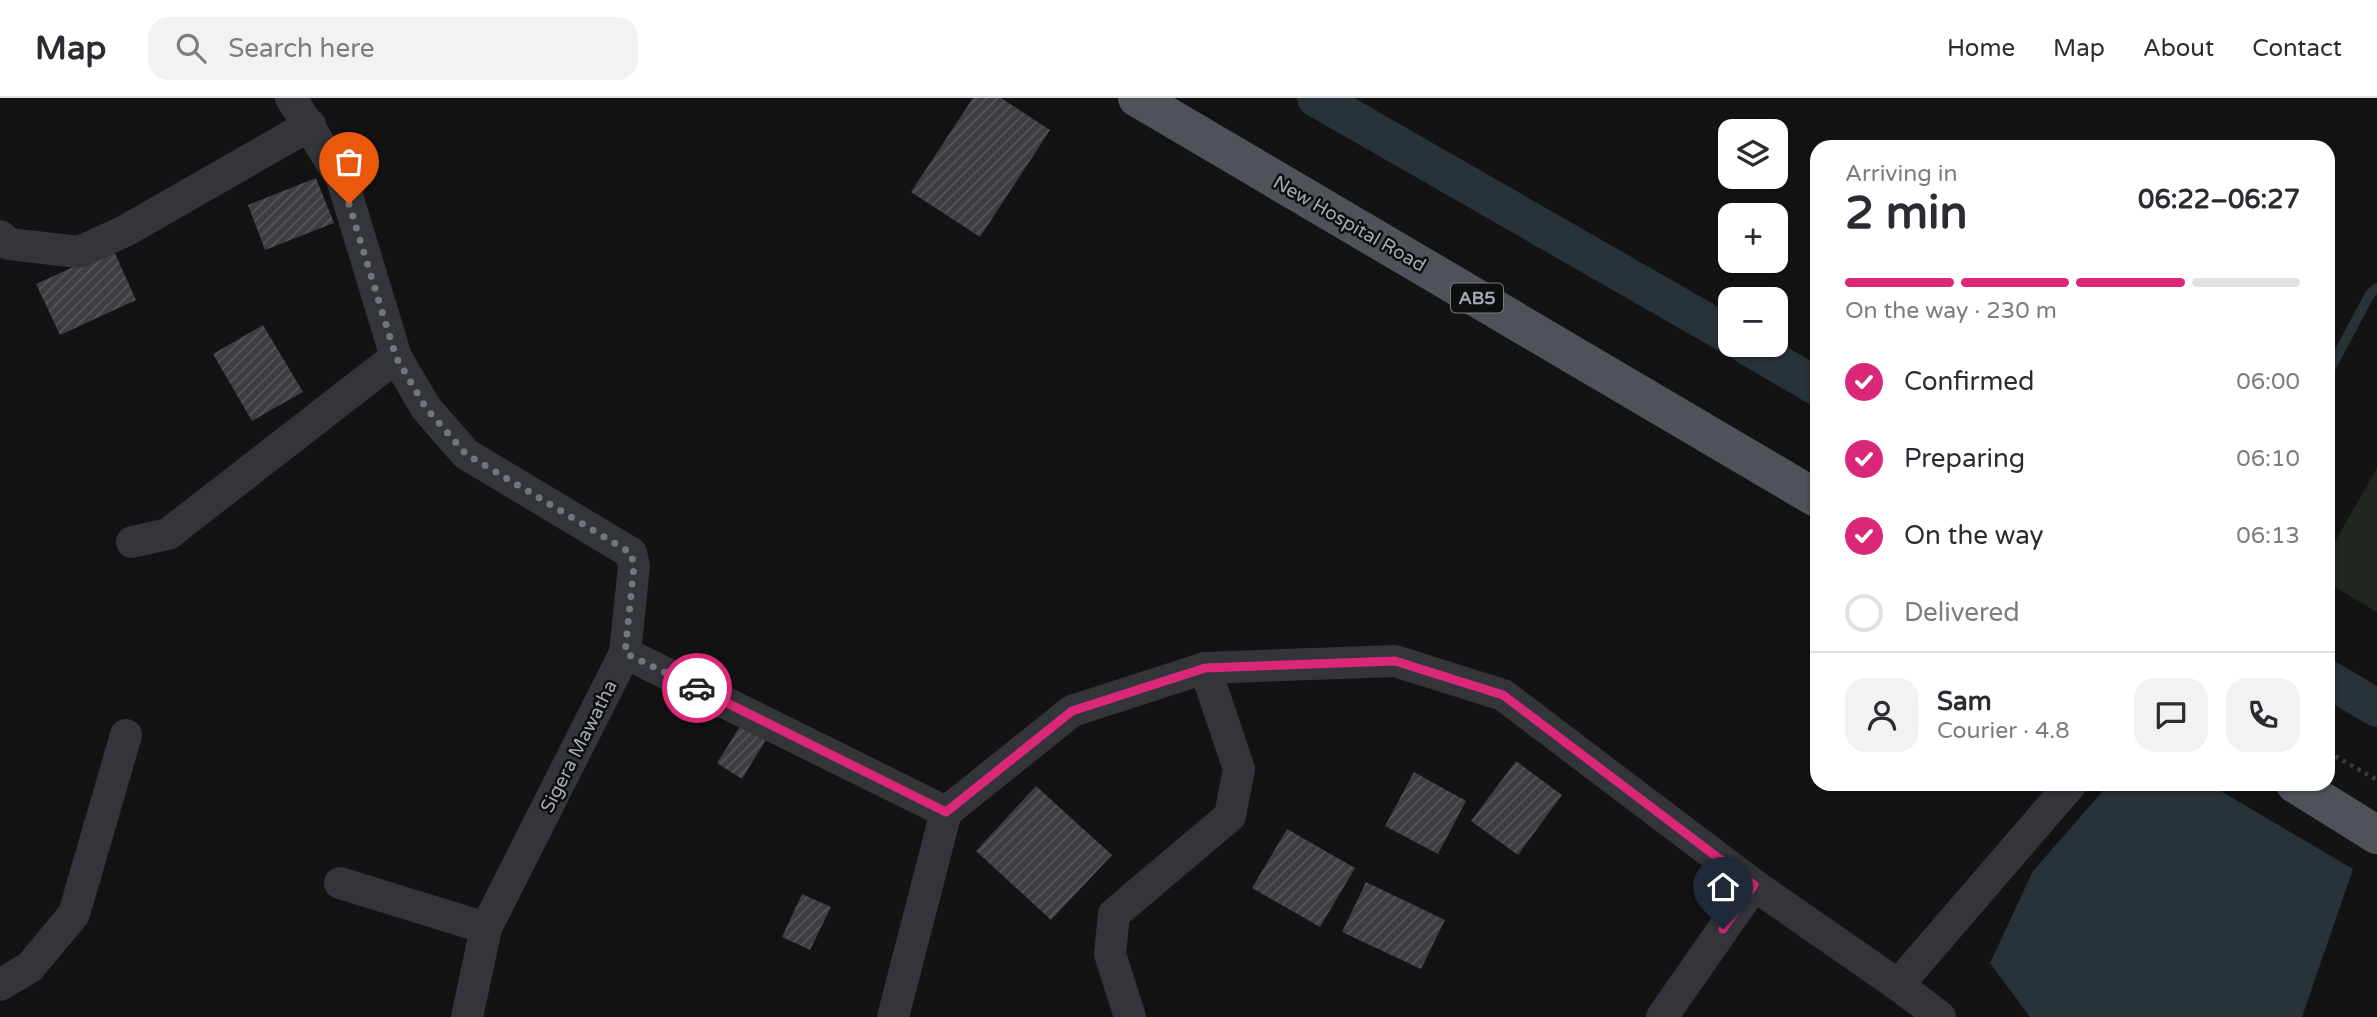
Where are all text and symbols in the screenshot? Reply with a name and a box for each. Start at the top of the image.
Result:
search box [148,17,638,80]
text: Map [35,29,106,68]
icon: search [172,29,210,67]
text: Search here [228,33,374,64]
text: Home [1947,34,2015,63]
text: Map [2053,34,2105,63]
text: About [2143,34,2214,63]
text: Contact [2252,34,2342,63]
map controls [1718,119,1788,357]
button: layers [1718,119,1788,189]
pin [319,132,379,204]
icon: bag [330,143,368,181]
text: Arriving in [1845,160,1958,188]
street label: New Hospital Road [1269,171,1430,277]
text: 06:22–06:27 [2138,184,2300,215]
text: 2 min [1845,186,1968,241]
button: + [1718,203,1788,273]
road number: AB5 [1451,284,1503,313]
button: − [1718,287,1788,357]
text: On the way · 230 m [1845,297,2057,325]
icon: check [1845,363,1883,401]
text: Confirmed [1904,366,2034,397]
text: 06:00 [2236,368,2300,396]
icon: check [1845,440,1883,478]
text: Preparing [1904,443,2025,474]
text: 06:10 [2236,445,2300,473]
icon: check [1845,517,1883,555]
text: On the way [1904,520,2044,551]
text: 06:13 [2236,522,2300,550]
text: Delivered [1904,597,2020,628]
courier [662,653,732,723]
icon: car [678,669,716,707]
street label: Sigera Mawatha [536,677,622,816]
button: person [1845,678,1919,752]
button: chat [2134,678,2208,752]
button: phone [2226,678,2300,752]
text: Sam [1937,686,1992,717]
text: Courier · 4.8 [1937,717,2070,745]
pin [1693,857,1753,929]
icon: home [1704,868,1742,906]

